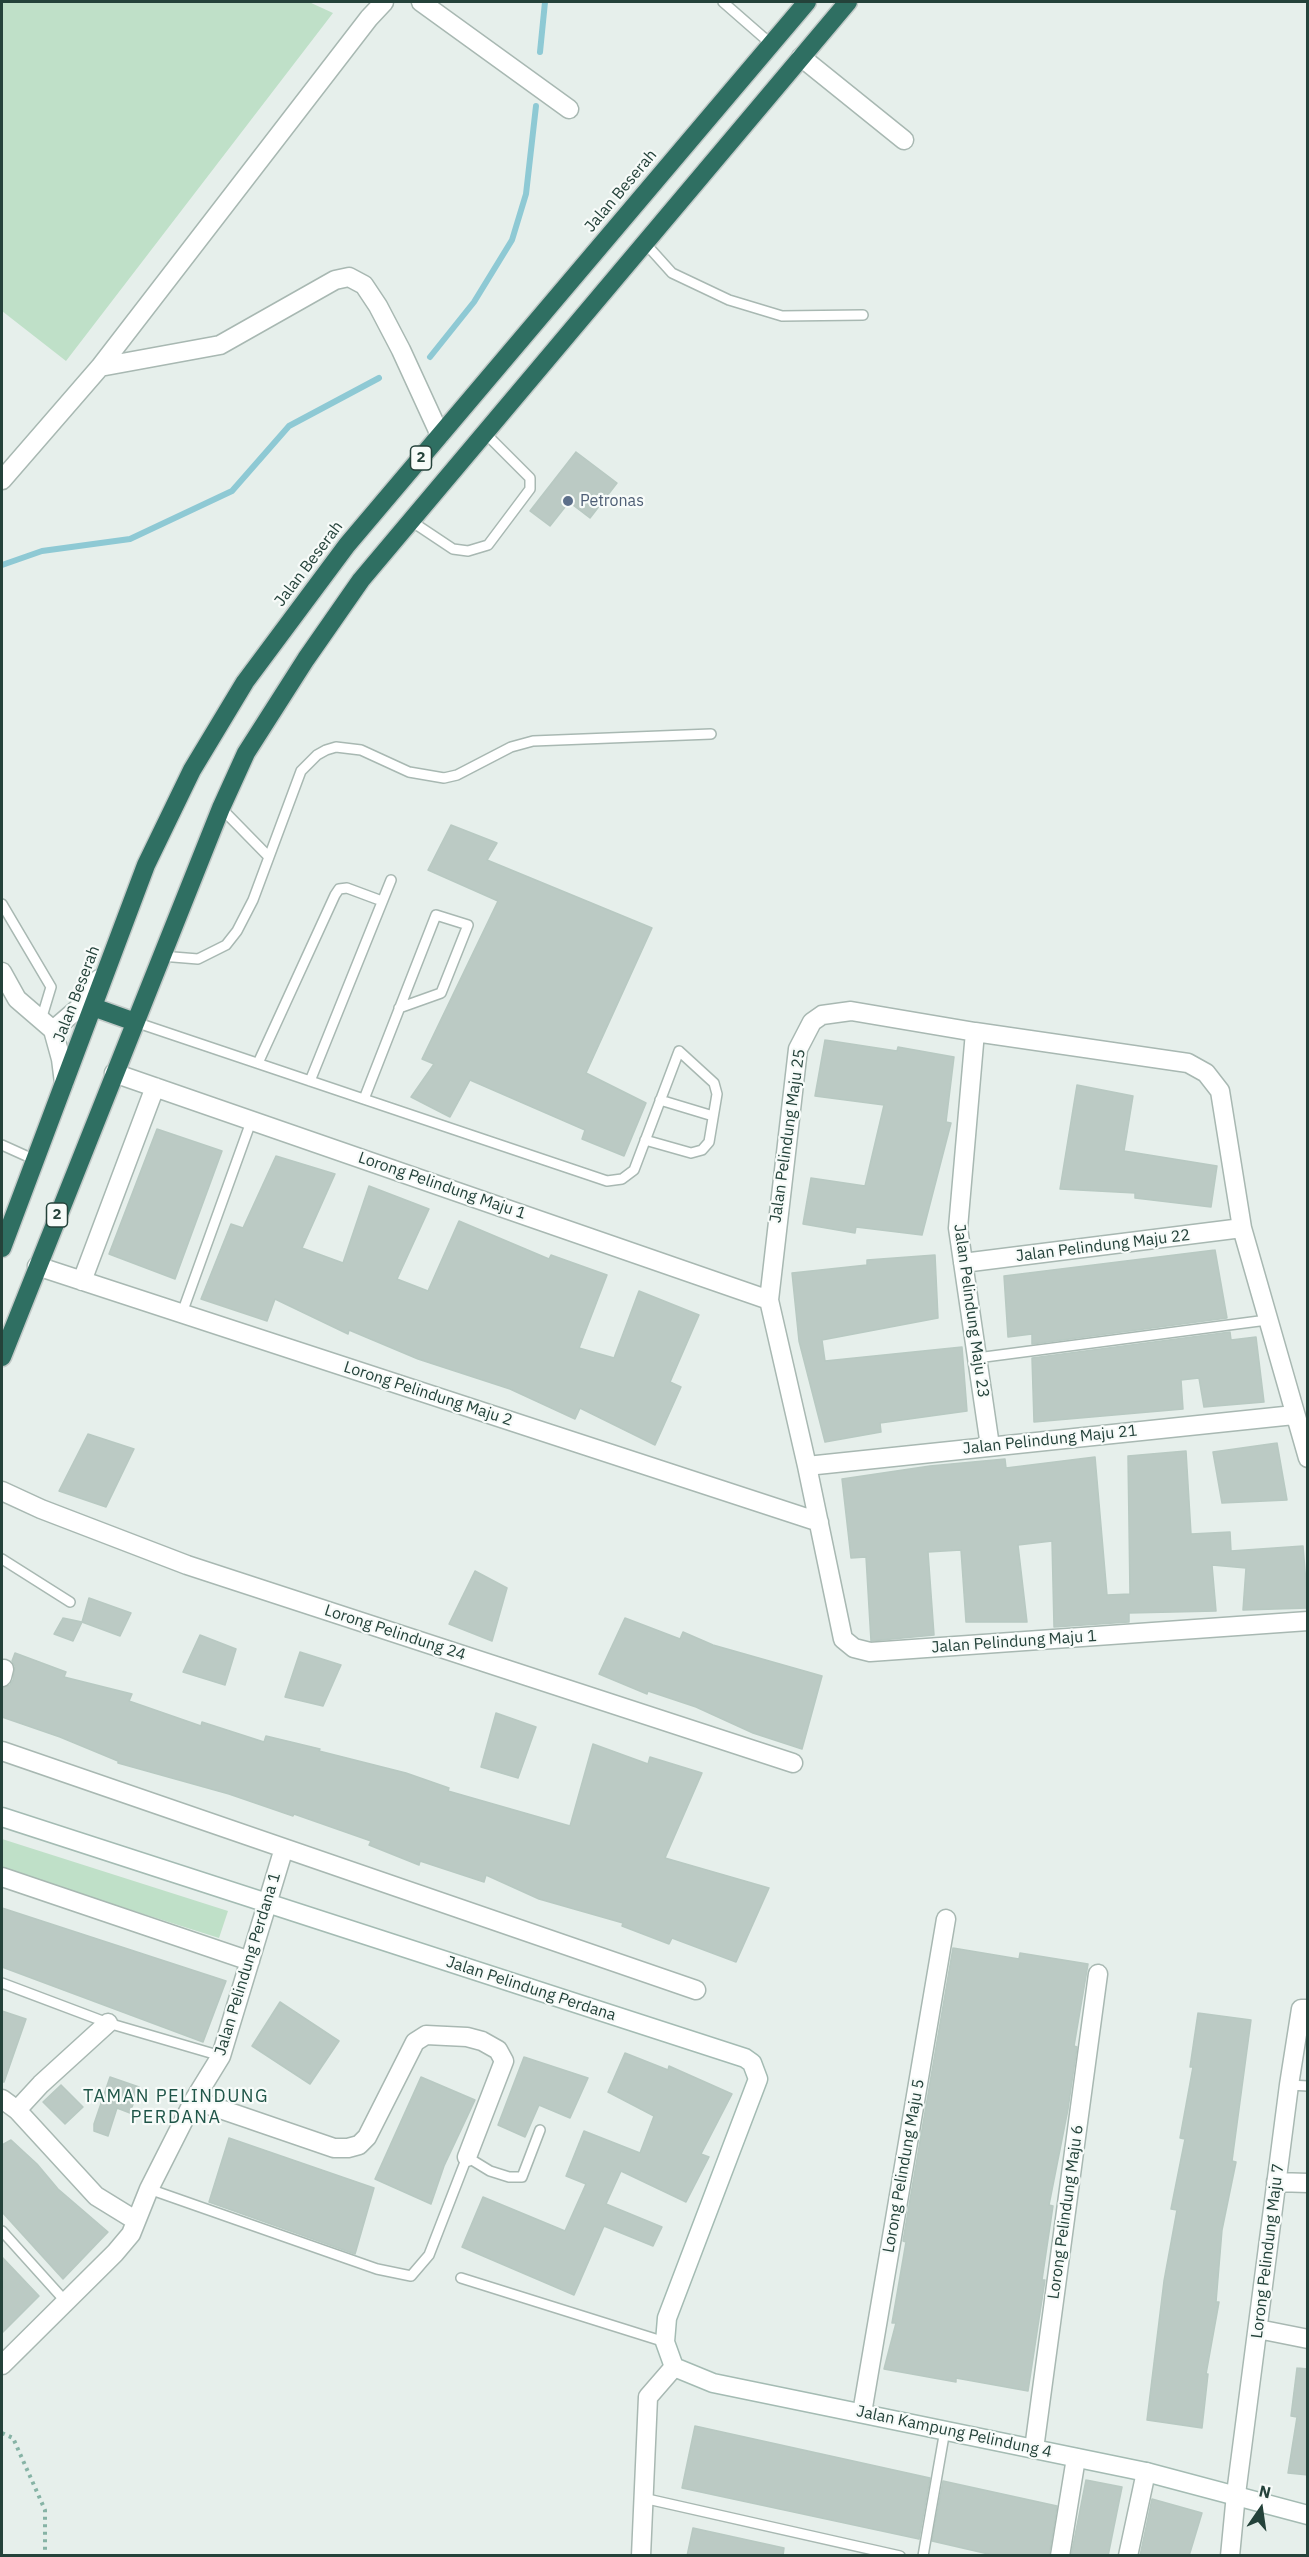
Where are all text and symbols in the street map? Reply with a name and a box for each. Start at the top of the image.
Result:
street label: Jalan Beserah [581,146,661,236]
road number: 2 [410,446,432,470]
place label: Petronas [580,491,644,511]
marker: Petronas [561,494,575,508]
street label: Jalan Beserah [271,518,347,610]
street label: Jalan Beserah [50,943,104,1045]
street label: Jalan Pelindung Maju 25 [766,1048,810,1224]
street label: Lorong Pelindung Maju 1 [356,1148,528,1224]
road number: 2 [46,1203,68,1227]
street label: Jalan Pelindung Maju 23 [949,1223,993,1399]
street label: Jalan Pelindung Maju 22 [1015,1226,1191,1266]
street label: Lorong Pelindung Maju 2 [341,1358,515,1430]
street label: Jalan Pelindung Maju 21 [962,1421,1138,1459]
street label: Lorong Pelindung 24 [322,1601,468,1665]
street label: Jalan Pelindung Maju 1 [931,1627,1097,1657]
street label: Jalan Pelindung Perdana 1 [211,1870,285,2058]
street label: Jalan Pelindung Perdana [444,1953,618,2025]
street label: Lorong Pelindung Maju 5 [879,2078,929,2254]
district label: TAMAN PELINDUNG PERDANA [83,2086,269,2128]
street label: Lorong Pelindung Maju 6 [1044,2123,1088,2301]
street label: Lorong Pelindung Maju 7 [1248,2162,1288,2340]
street label: Jalan Kampung Pelindung 4 [854,2402,1054,2462]
north arrow [1231,2479,1291,2539]
text: N [1257,2480,1273,2503]

